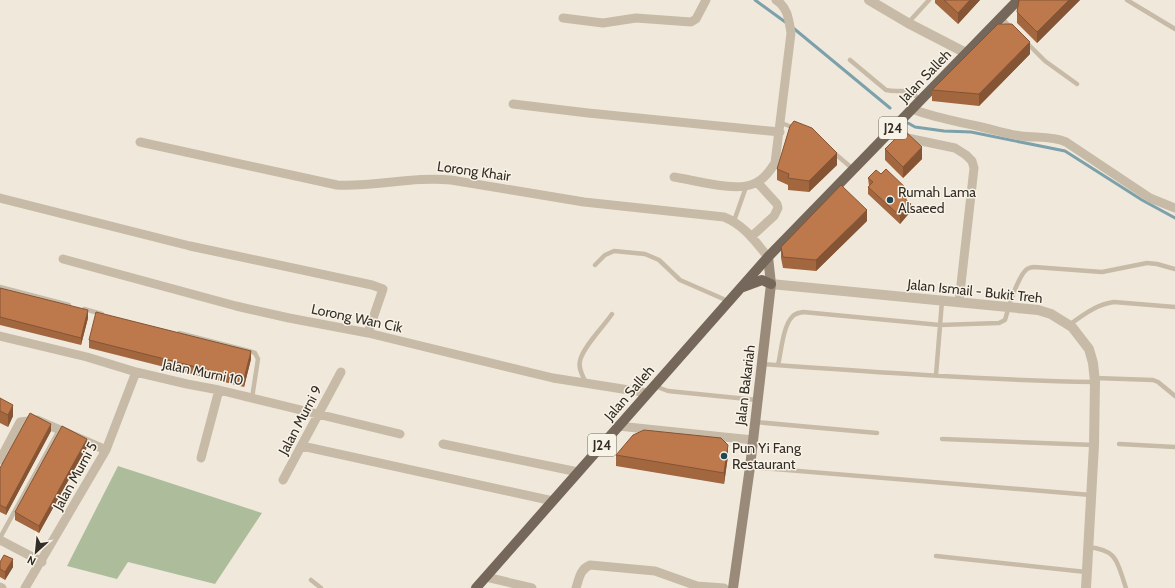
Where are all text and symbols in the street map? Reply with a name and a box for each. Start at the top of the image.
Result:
street label: Jalan Salleh [894,46,955,107]
road number: J24 [879,117,907,139]
street label: Lorong Khair [436,157,513,185]
place label: Rumah Lama Alsaeed [898,183,976,217]
marker: Rumah Lama Alsaeed [885,195,895,205]
street label: Jalan Ismail - Bukit Treh [906,275,1043,307]
street label: Lorong Wan Cik [310,300,405,337]
street label: Jalan Bakariah [731,344,759,427]
street label: Jalan Murni 10 [160,354,245,389]
street label: Jalan Salleh [599,362,658,425]
street label: Jalan Murni 9 [274,382,326,459]
road number: J24 [588,434,616,456]
street label: Jalan Murni 5 [48,439,101,514]
place label: Pun Yi Fang Restaurant [732,439,802,473]
marker: Pun Yi Fang Restaurant [719,451,729,461]
north arrow [16,532,56,572]
text: N [25,553,38,569]

